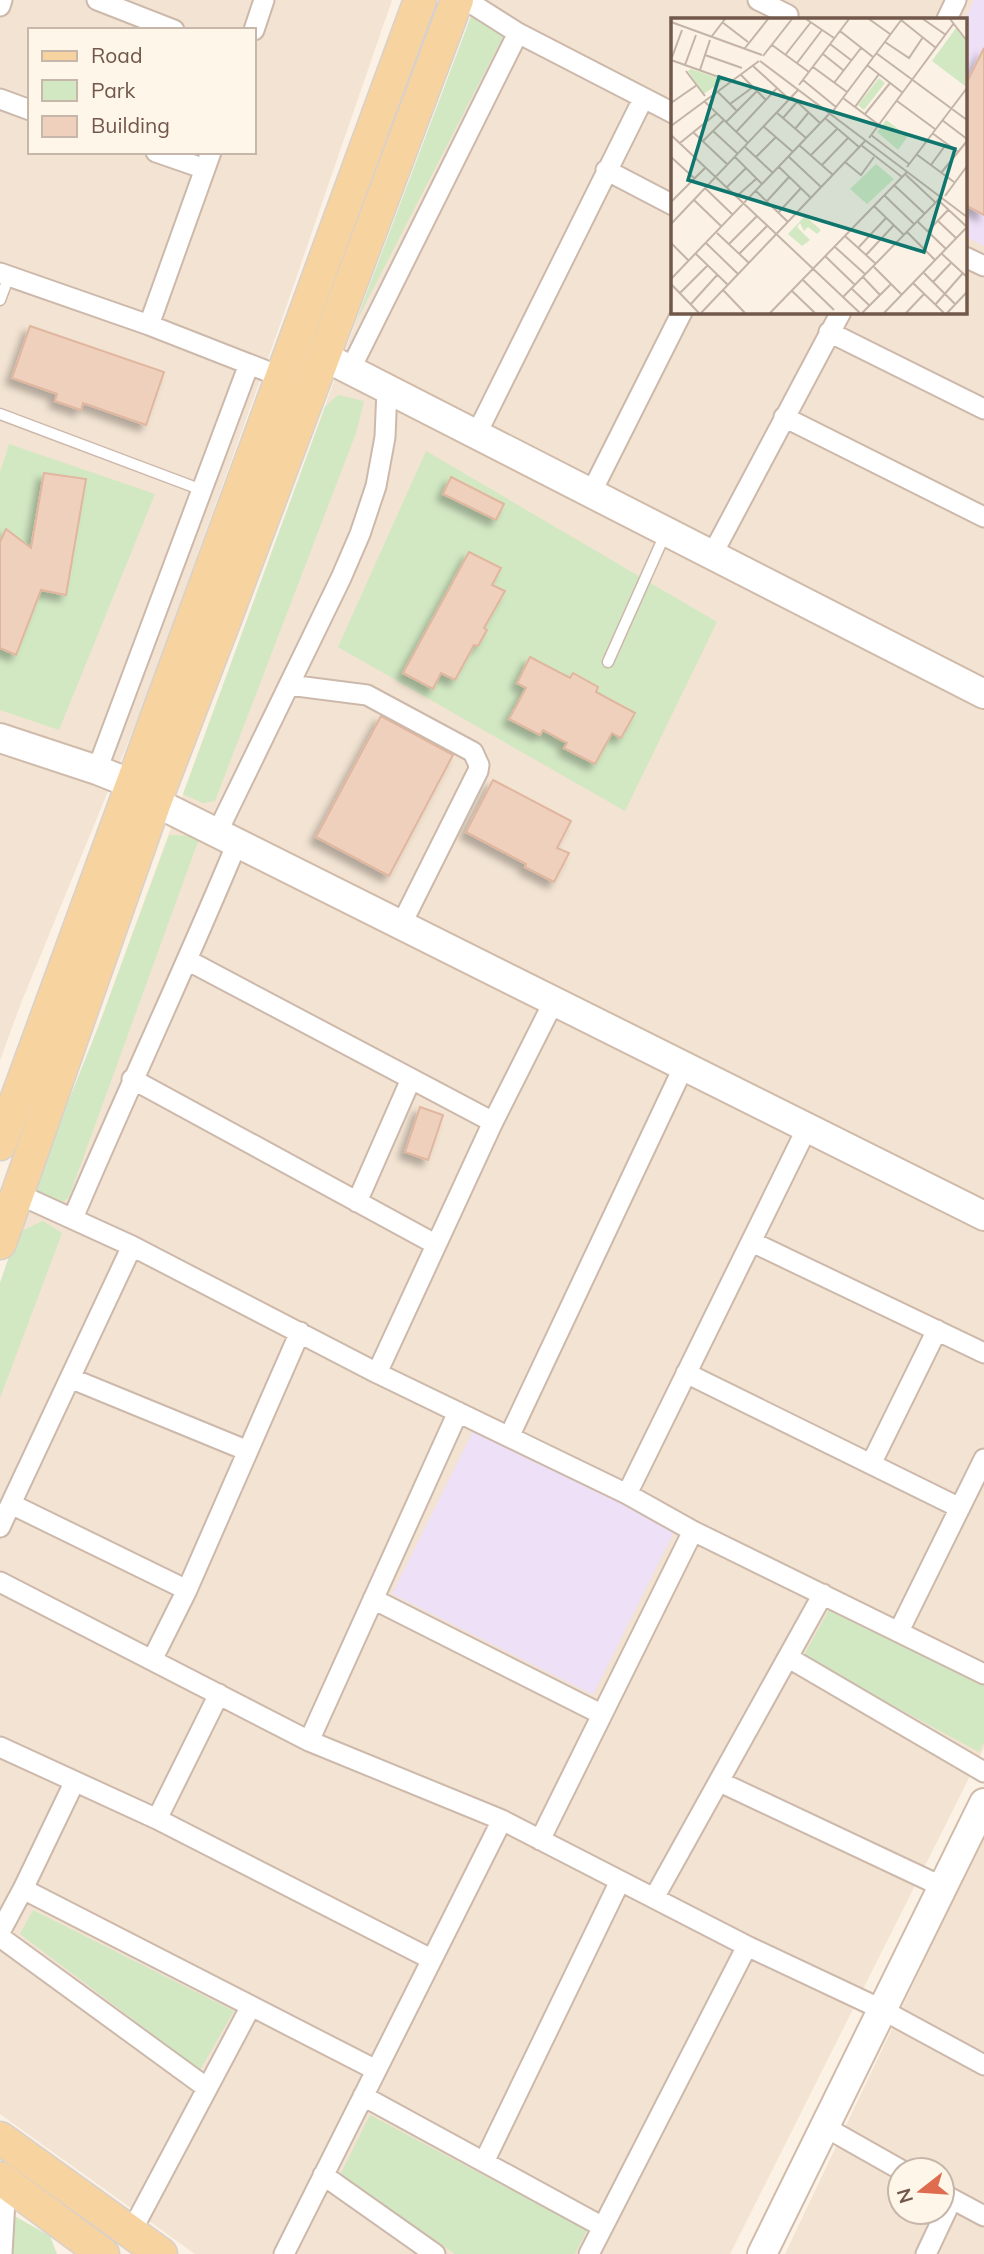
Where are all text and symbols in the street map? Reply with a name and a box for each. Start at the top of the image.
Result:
inset map [671,18,967,313]
legend [28,28,256,154]
text: Road [91,42,142,68]
text: Park [91,77,135,103]
text: Building [91,112,170,138]
north arrow [886,2156,956,2226]
text: N [891,2186,918,2206]

